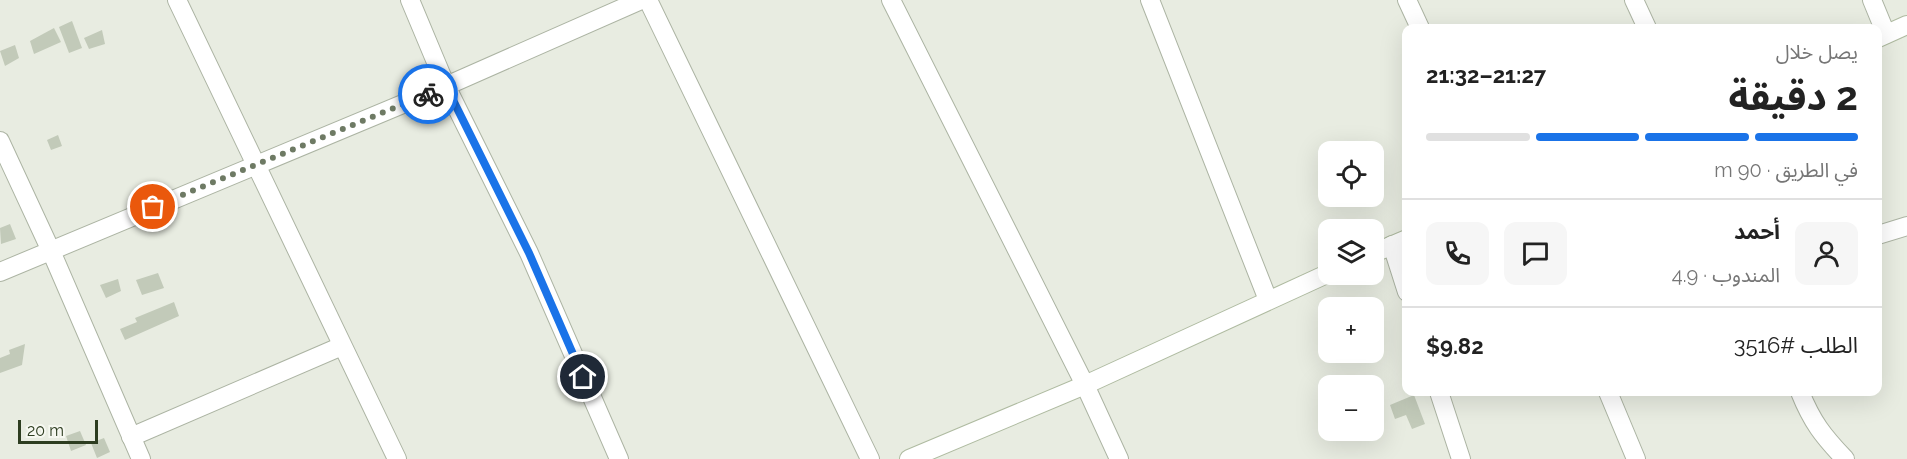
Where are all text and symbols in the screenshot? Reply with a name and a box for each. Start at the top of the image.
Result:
text: يصل خلال [1776,40,1858,64]
text: 21:27–21:32 [1426,62,1546,88]
courier [398,64,458,124]
text: 2 دقيقة [1729,73,1858,119]
icon: bike [412,78,445,111]
map controls [1318,141,1384,441]
button: locate [1318,141,1384,207]
text: في الطريق · 90 m [1714,158,1858,182]
pin [127,181,178,232]
icon: bag [136,190,169,223]
text: أحمد [1734,218,1780,244]
button: layers [1318,219,1384,285]
button: phone [1426,222,1489,285]
button: chat [1504,222,1567,285]
button: person [1795,222,1858,285]
text: المندوب · 4.9 [1672,263,1780,287]
button: + [1318,297,1384,363]
text: الطلب #3516 [1734,332,1858,358]
text: $9.82 [1426,333,1484,359]
pin [557,351,608,402]
icon: home [566,360,599,393]
button: − [1318,375,1384,441]
scale bar [18,417,98,444]
text: 20 m [27,421,64,440]

